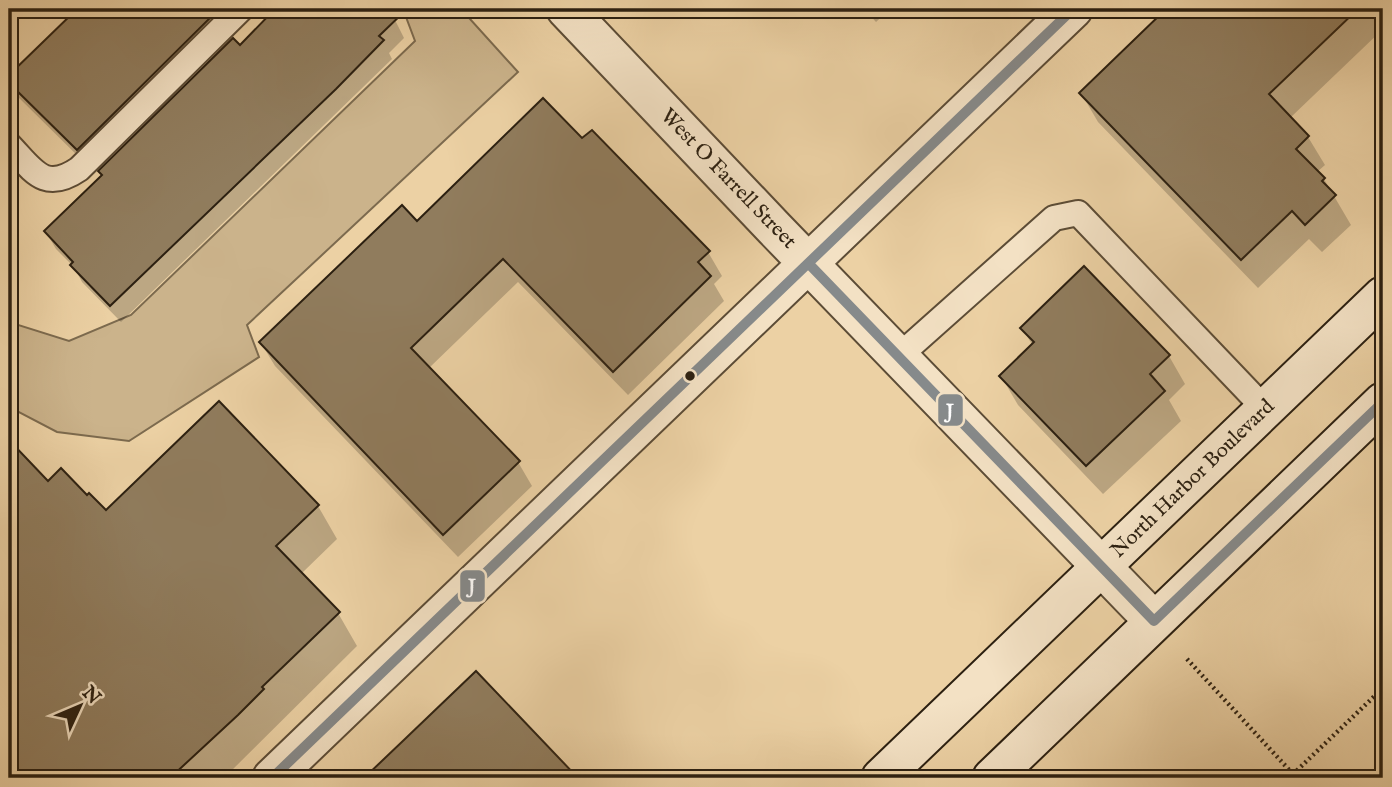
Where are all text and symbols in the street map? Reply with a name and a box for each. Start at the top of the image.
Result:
street label: West O Farrell Street [654,103,802,255]
unlabelled marker [683,369,697,383]
line badge: J [937,393,964,427]
street label: North Harbor Boulevard [1105,393,1281,564]
text: J [943,400,954,424]
line badge: J [459,569,486,603]
text: J [465,575,476,599]
north arrow [46,672,116,742]
text: N [76,681,106,710]

